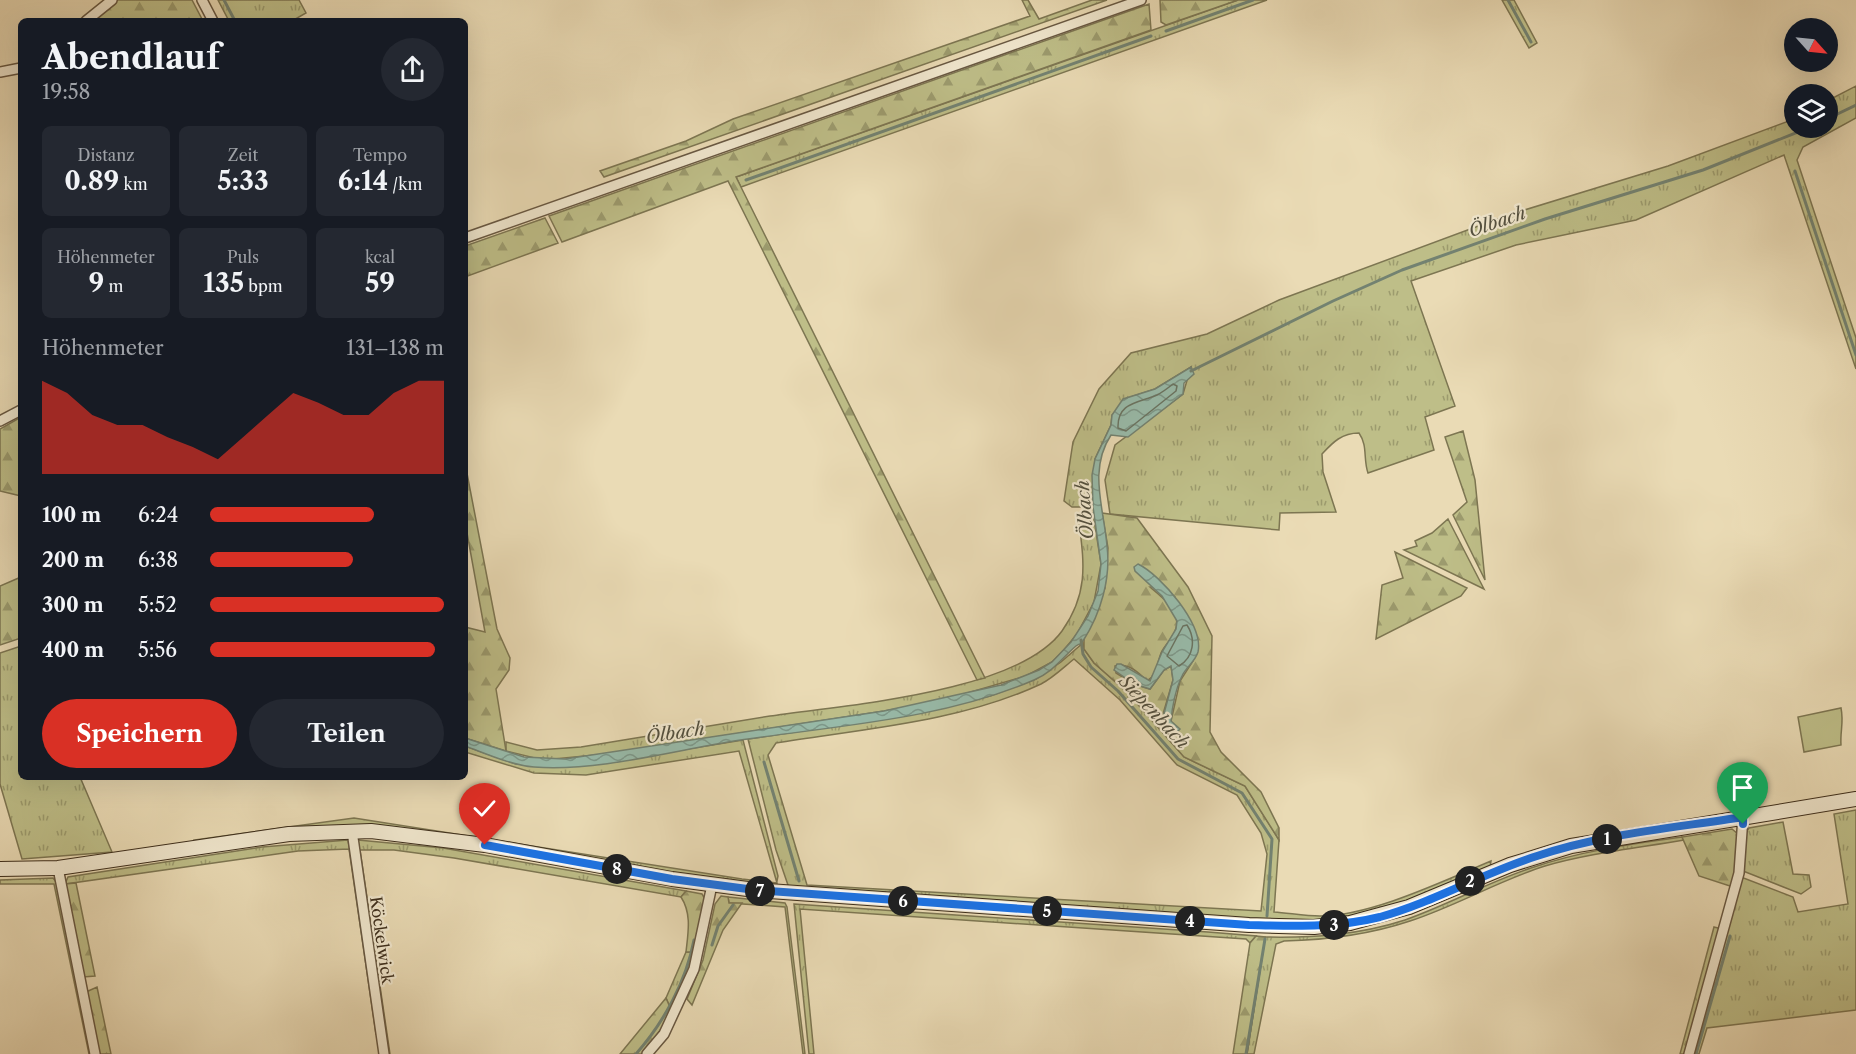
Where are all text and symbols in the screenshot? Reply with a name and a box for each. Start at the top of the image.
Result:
north arrow [1784,18,1838,72]
map controls [1784,18,1838,138]
text: Abendlauf [42,37,220,78]
button: share [381,38,444,101]
text: 19:58 [42,80,90,104]
button: layers [1784,84,1838,138]
text: Distanz [77,145,135,165]
text: Zeit [228,145,258,165]
text: Tempo [353,145,407,165]
text: 0.89 [64,165,119,197]
text: 5:33 [217,165,269,197]
text: 6:14 [338,165,388,197]
text: km [119,174,148,194]
text: /km [388,174,422,194]
water label: Ölbach [1465,201,1529,242]
text: Höhenmeter [57,247,155,267]
text: Puls [227,247,259,267]
text: kcal [365,247,395,267]
text: 9 [89,267,104,299]
text: 135 [203,267,244,299]
text: 59 [365,267,395,299]
text: m [104,276,123,296]
text: bpm [244,276,283,296]
text: Höhenmeter [42,336,164,360]
text: 131–138 m [346,336,444,360]
water label: Ölbach [1070,479,1099,541]
text: 100 m [42,503,101,527]
text: 6:24 [138,503,178,527]
text: 200 m [42,548,104,572]
text: 6:38 [138,548,178,572]
text: 300 m [42,593,104,617]
text: 5:52 [138,593,177,617]
text: 400 m [42,638,104,662]
text: 5:56 [138,638,177,662]
water label: Siepenbach [1114,670,1194,753]
button: Speichern [42,699,237,768]
button: Teilen [249,699,444,768]
water label: Ölbach [644,717,706,749]
pin [1717,762,1768,824]
icon: arrive [1726,771,1759,804]
pin [459,783,510,845]
icon: check [468,792,501,825]
pin: 1 [1592,824,1622,854]
text: 1 [1603,829,1611,849]
pin: 8 [602,854,632,884]
text: 8 [612,859,622,879]
pin: 2 [1455,866,1485,896]
text: 2 [1465,871,1475,891]
pin: 7 [745,876,775,906]
text: 7 [756,881,764,901]
pin: 6 [888,886,918,916]
text: 6 [898,891,908,911]
street label: Köckelwick [366,895,398,986]
pin: 5 [1032,896,1062,926]
text: 5 [1043,901,1051,921]
pin: 4 [1175,906,1205,936]
pin: 3 [1319,910,1349,940]
text: 4 [1185,911,1195,931]
text: 3 [1329,915,1339,935]

